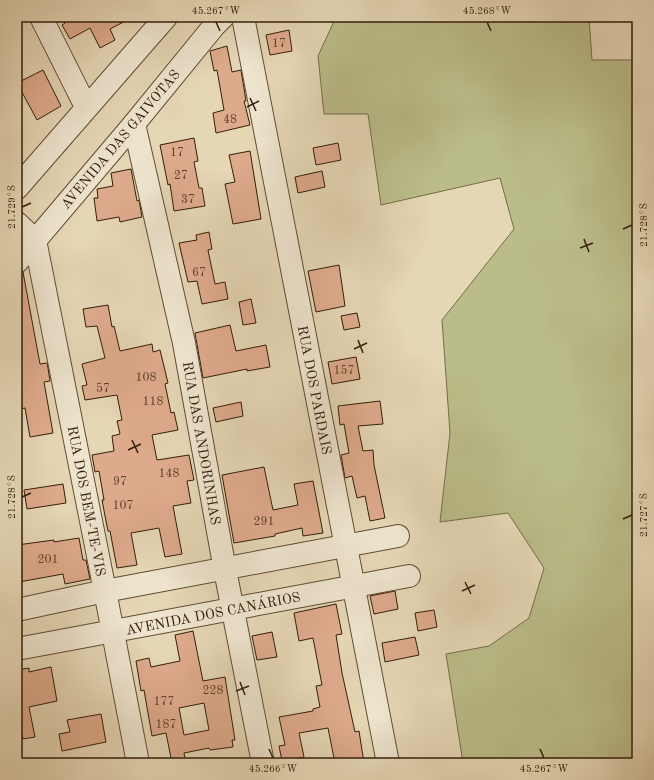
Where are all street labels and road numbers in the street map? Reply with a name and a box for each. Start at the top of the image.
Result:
street label: AVENIDA DAS GAIVOTAS [59,67,183,212]
street label: RUA DOS PARDAIS [295,324,333,456]
street label: RUA DAS ANDORINHAS [180,360,222,526]
street label: RUA DOS BEM-TE-VIS [65,425,107,578]
street label: AVENIDA DOS CANÁRIOS [124,587,302,638]

